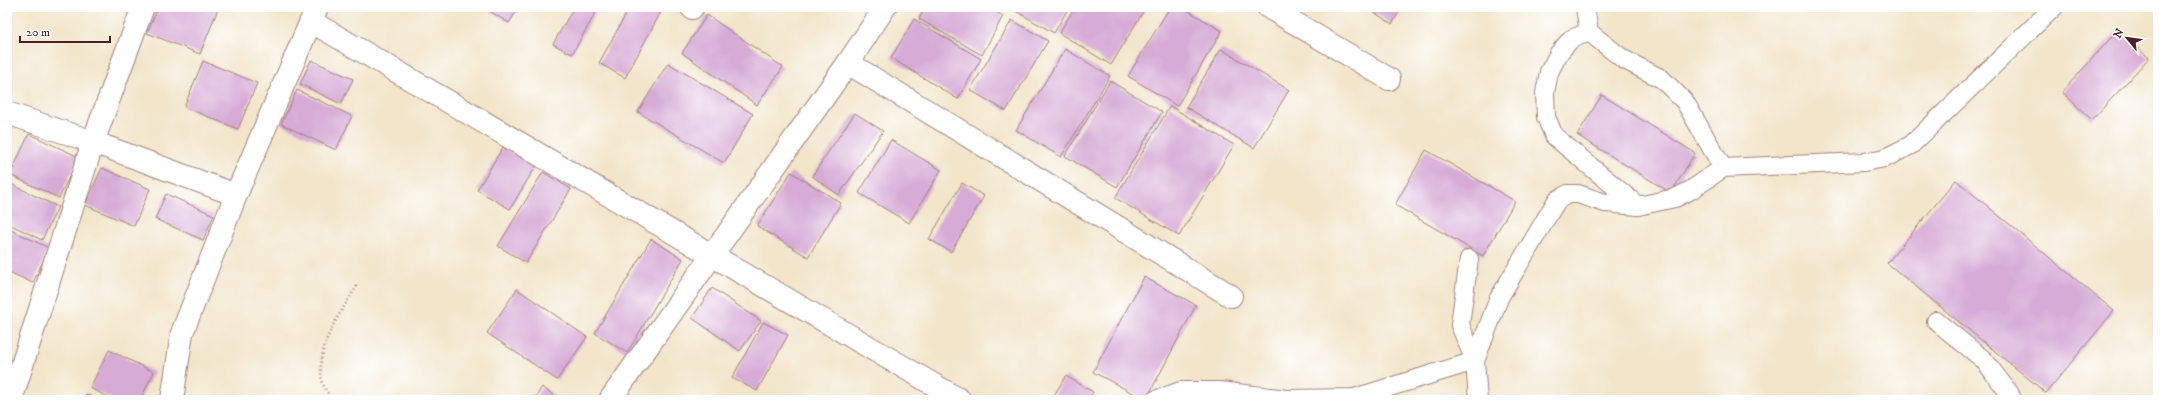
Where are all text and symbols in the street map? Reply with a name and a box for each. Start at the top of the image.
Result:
scale bar [20,18,110,44]
north arrow [2107,18,2147,58]
text: 20 m [26,25,50,40]
text: N [2111,26,2127,41]

